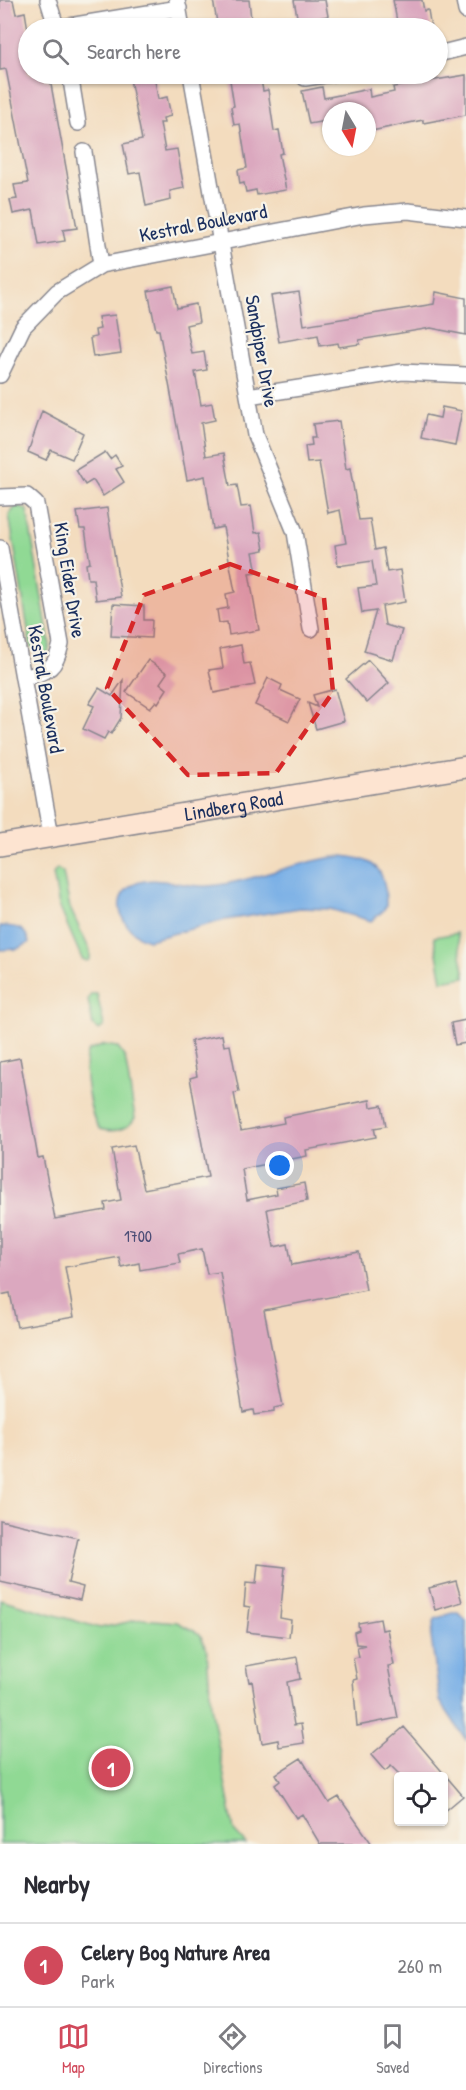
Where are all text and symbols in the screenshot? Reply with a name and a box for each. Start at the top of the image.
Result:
search box [18,18,448,84]
icon: search [39,35,72,68]
text: Search here [87,36,181,66]
north arrow [322,102,376,156]
street label: Kestral Boulevard [137,197,269,248]
street label: Sandpiper Drive [239,293,286,409]
street label: King Eider Drive [48,520,93,640]
street label: Kestral Boulevard [22,623,71,755]
street label: Lindberg Road [183,784,285,827]
your location [265,1151,294,1180]
house number: 1700 [124,1225,152,1247]
pin: 1 [92,1746,130,1790]
map controls [394,1772,448,1826]
button: locate [394,1772,448,1826]
text: Nearby [24,1866,90,1901]
text: Celery Bog Nature Area [81,1937,270,1967]
text: 1 [40,1952,47,1979]
text: 260 m [398,1952,442,1979]
text: Park [81,1967,114,1994]
tab: Map [57,2020,90,2078]
tab: Directions [204,2020,262,2078]
tab: Saved [376,2020,409,2078]

